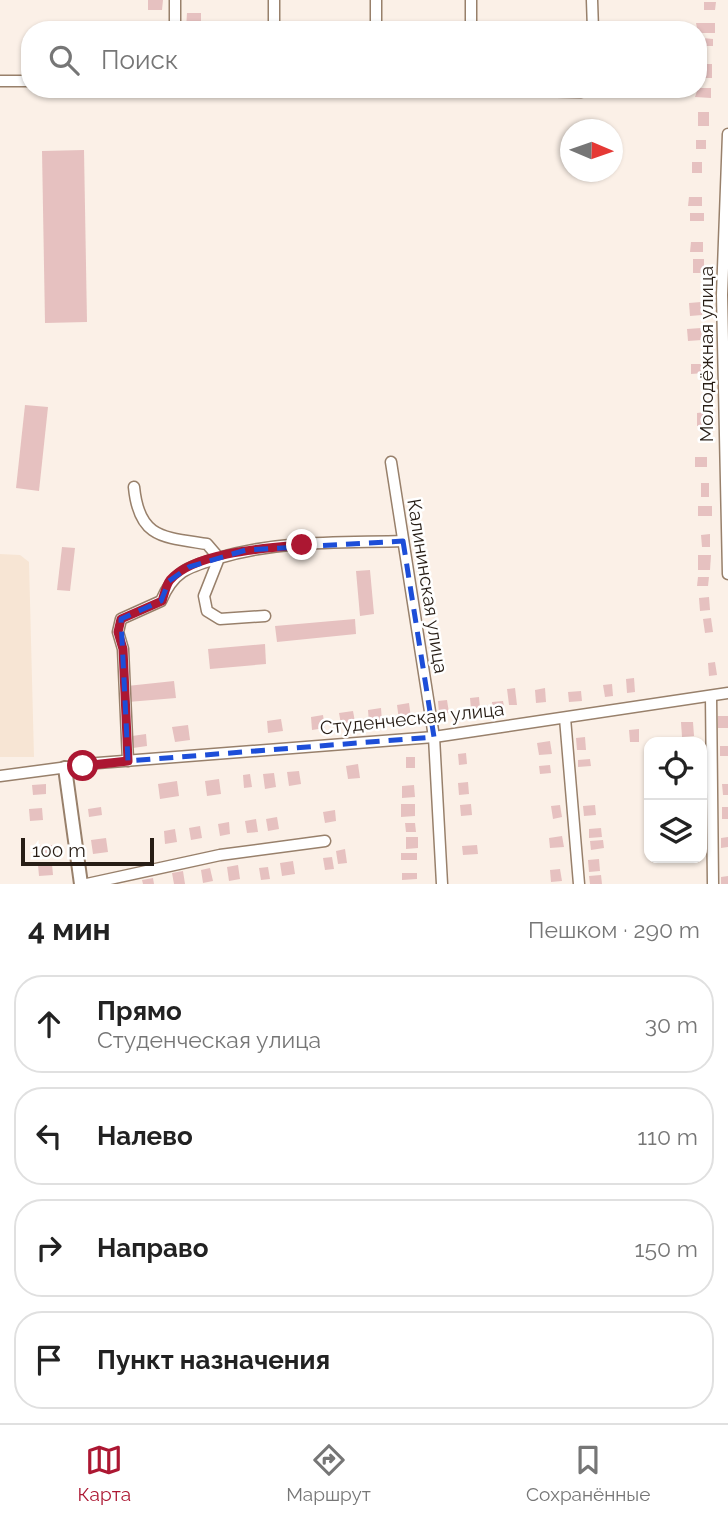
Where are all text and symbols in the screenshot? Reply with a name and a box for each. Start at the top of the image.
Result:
search box [21,21,707,98]
icon: search [45,41,83,79]
text: Поиск [101,45,178,75]
north arrow [560,119,623,182]
street label: Молодёжная улица [695,266,717,442]
street label: Калининская улица [403,497,453,675]
route end [286,529,317,560]
street label: Студенческая улица [319,697,505,739]
map controls [644,737,707,863]
button: locate [644,737,707,800]
route start [67,750,98,781]
button: layers [644,800,707,863]
scale bar [21,835,154,867]
text: 100 m [32,839,86,861]
text: 4 мин [28,912,111,947]
text: Пешком · 290 m [528,916,700,943]
text: Прямо [97,996,182,1026]
icon: ahead [30,1005,68,1043]
text: 30 m [645,1011,698,1038]
text: Студенческая улица [97,1026,321,1053]
icon: left [30,1117,68,1155]
text: Налево [97,1121,193,1151]
text: 110 m [637,1123,698,1150]
icon: right [30,1229,68,1267]
text: Направо [97,1233,208,1263]
text: 150 m [635,1235,698,1262]
icon: arrive [30,1341,68,1379]
text: Пункт назначения [97,1345,330,1375]
tab: Карта [78,1441,131,1505]
tab: Маршрут [286,1441,371,1505]
tab: Сохранённые [526,1441,650,1505]

